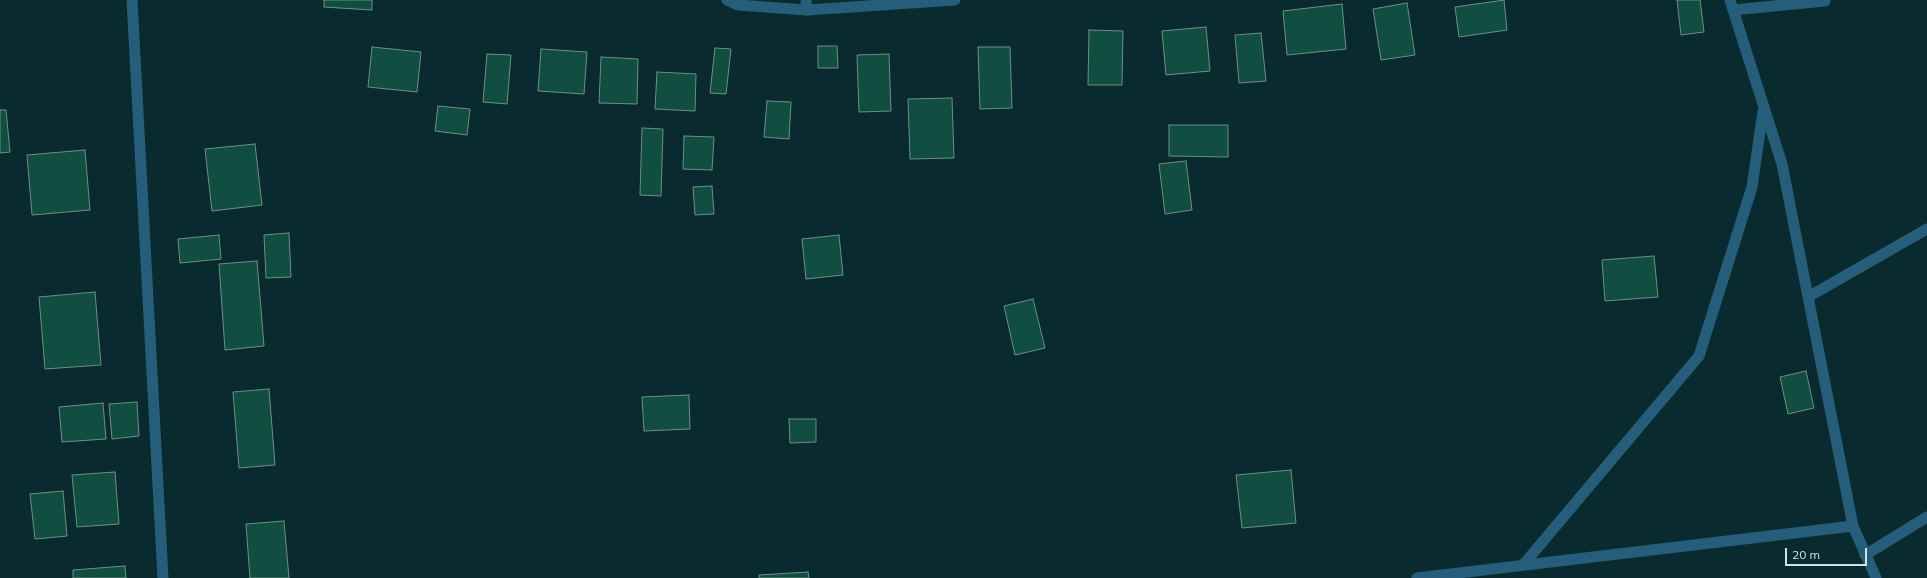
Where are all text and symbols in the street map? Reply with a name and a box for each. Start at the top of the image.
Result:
scale bar [1787,540,1869,566]
text: 20 m [1792,547,1820,562]

